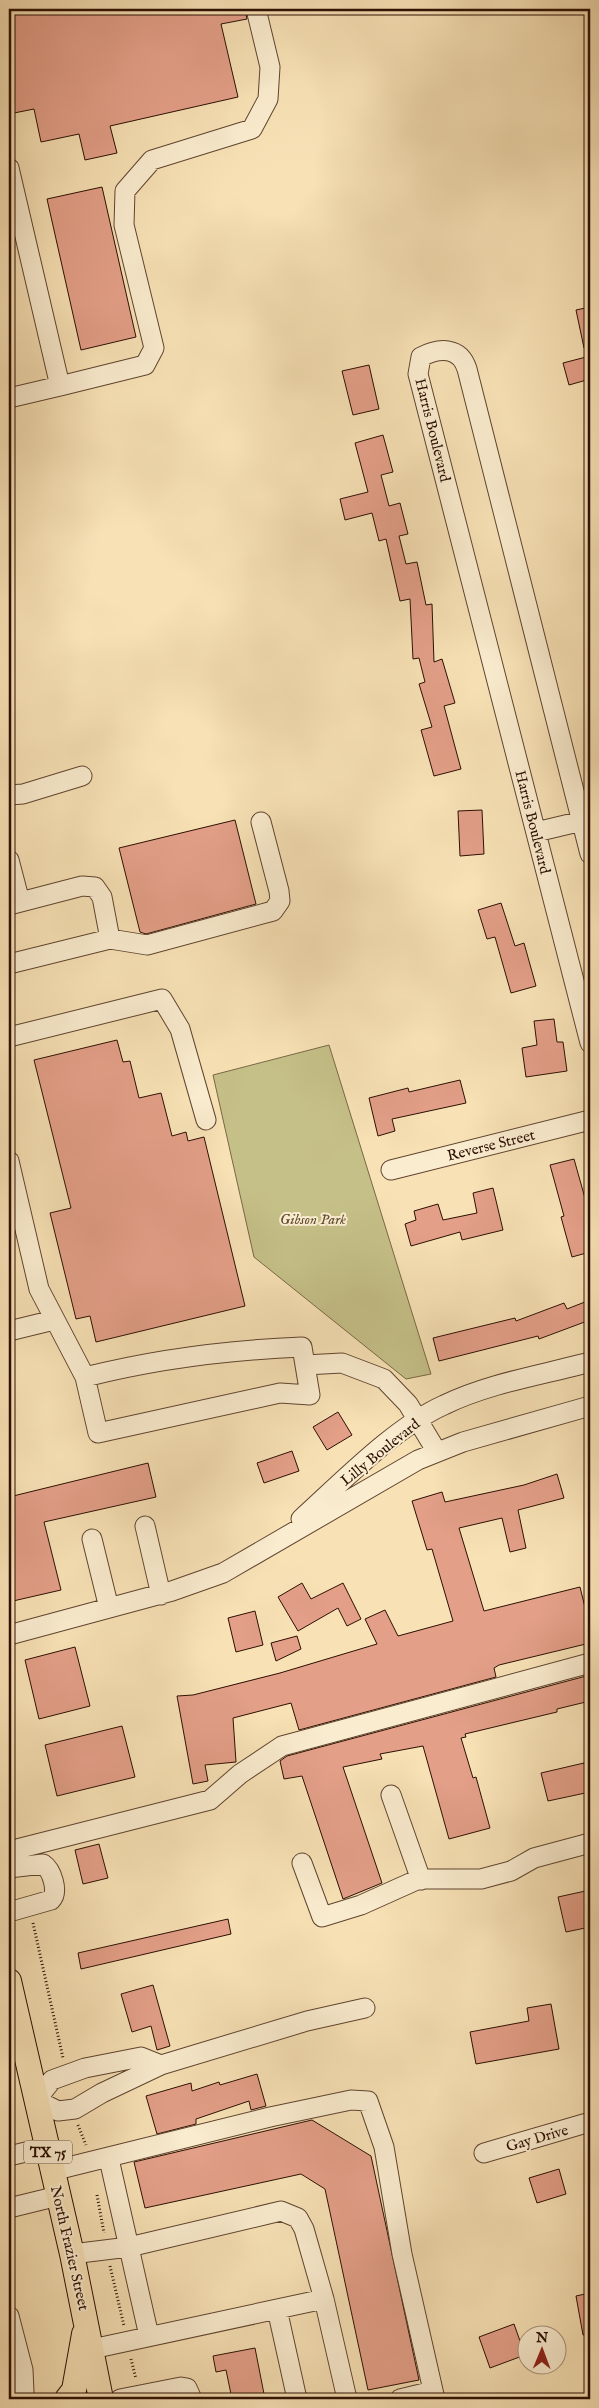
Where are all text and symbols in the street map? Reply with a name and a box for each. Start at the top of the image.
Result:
street label: Harris Boulevard [410,376,455,485]
street label: Harris Boulevard [510,768,555,877]
street label: Reverse Street [445,1125,537,1166]
park label: Gibson Park [280,1210,346,1229]
street label: Lilly Boulevard [337,1414,425,1490]
street label: Gay Drive [504,2121,571,2156]
road number: TX 75 [24,2140,72,2164]
street label: North Frazier Street [46,2184,93,2312]
north arrow [516,2326,566,2376]
text: N [535,2329,548,2347]

